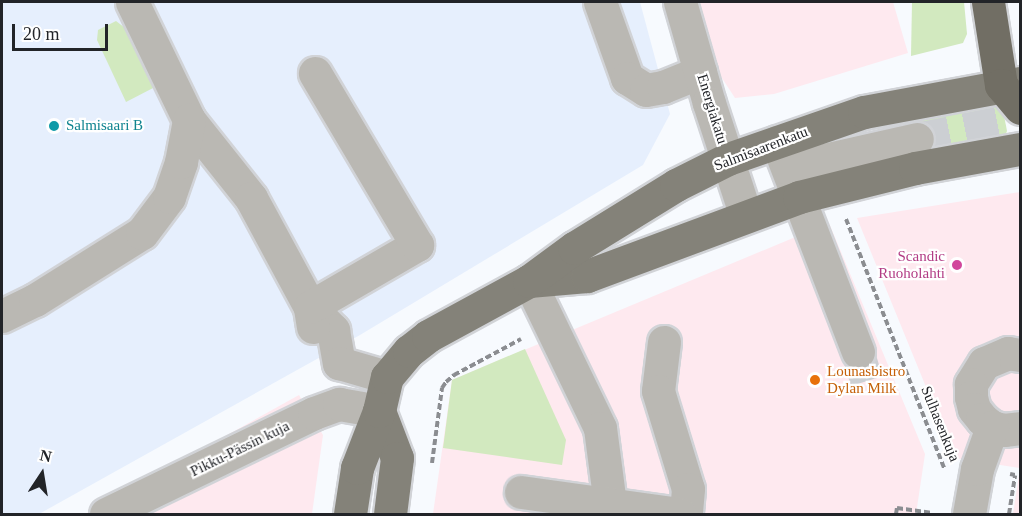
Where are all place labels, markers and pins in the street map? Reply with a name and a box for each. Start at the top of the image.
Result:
place label: Salmisaari B [66,117,143,135]
marker: Salmisaari B [47,119,61,133]
place label: Scandic Ruoholahti [878,247,945,282]
marker: Scandic Ruoholahti [950,258,964,272]
place label: Lounasbistro Dylan Milk [827,362,905,397]
marker: Lounasbistro Dylan Milk [808,373,822,387]

